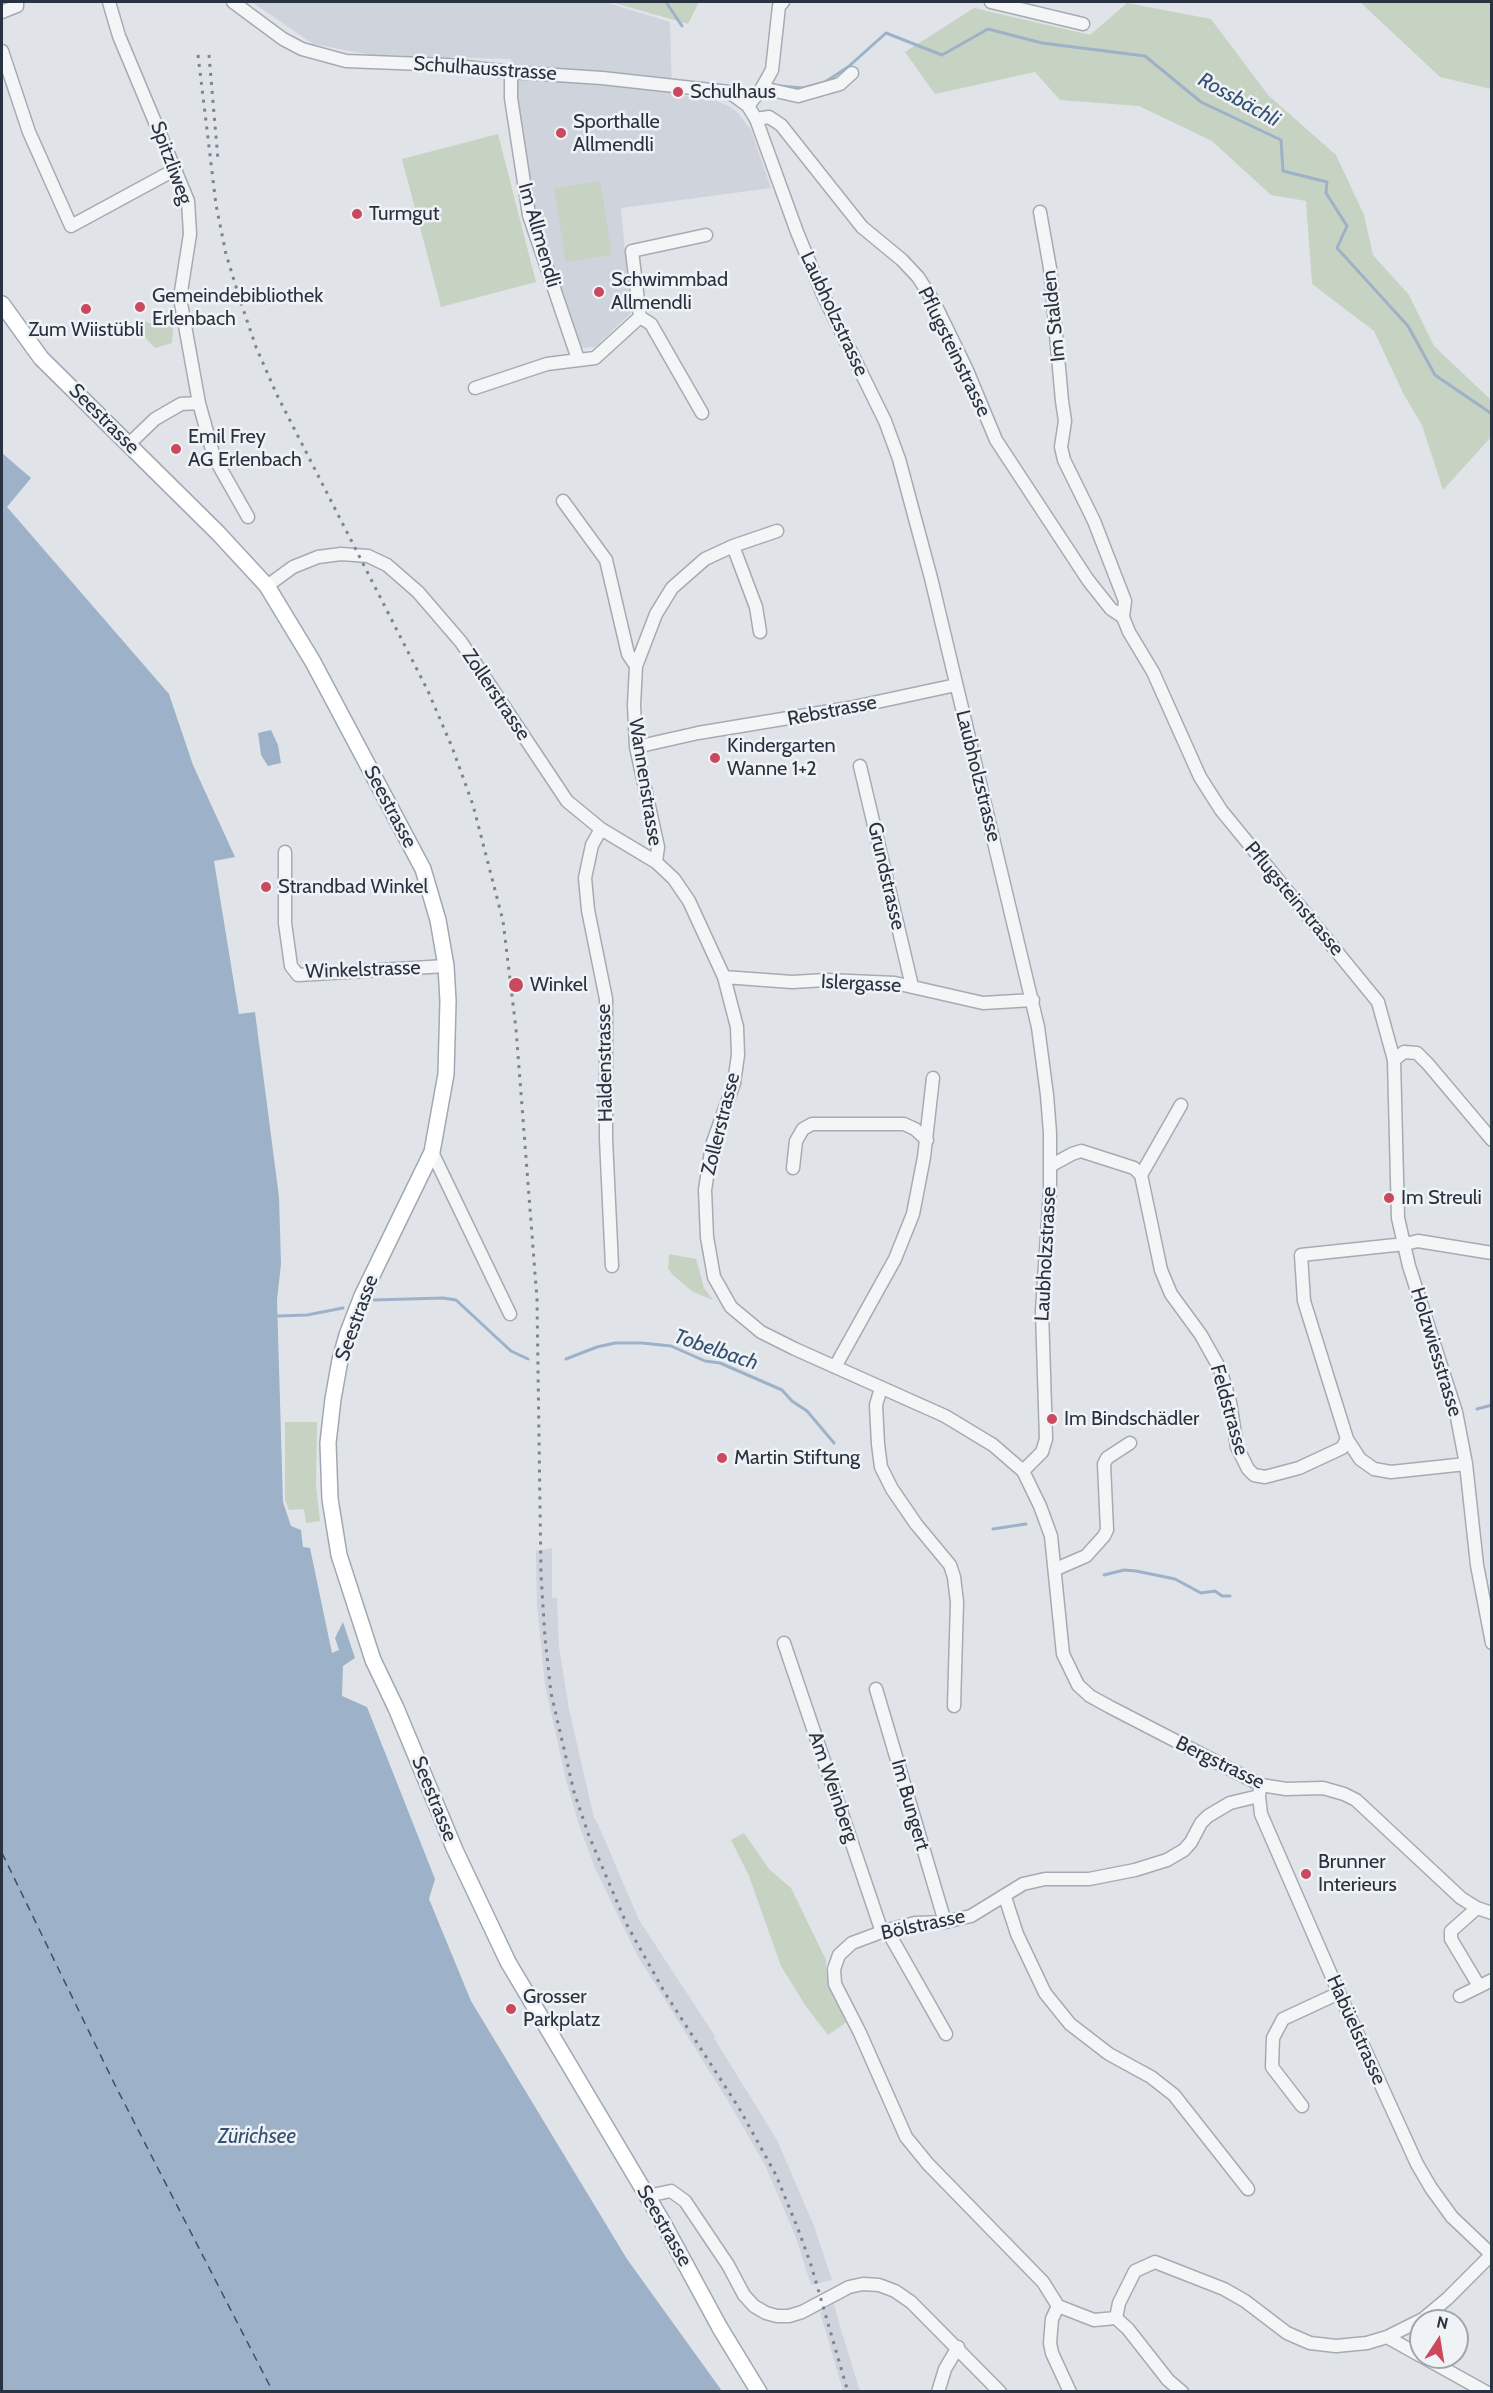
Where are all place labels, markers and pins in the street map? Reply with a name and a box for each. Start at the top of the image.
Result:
place label: Schulhaus [690,80,776,104]
marker: Schulhaus [671,85,685,99]
place label: Sporthalle Allmendli [573,110,660,157]
marker: Sporthalle Allmendli [554,126,568,140]
place label: Turmgut [369,202,439,226]
marker: Turmgut [350,207,364,221]
place label: Schwimmbad Allmendli [611,268,728,315]
place label: Gemeindebibliothek Erlenbach [152,284,323,331]
marker: Schwimmbad Allmendli [592,285,606,299]
marker: Gemeindebibliothek Erlenbach [133,300,147,314]
marker: Zum Wiistübli [79,302,93,316]
place label: Zum Wiistübli [28,318,144,342]
place label: Emil Frey AG Erlenbach [188,425,302,472]
marker: Emil Frey AG Erlenbach [169,442,183,456]
place label: Kindergarten Wanne 1+2 [727,734,836,781]
marker: Kindergarten Wanne 1+2 [708,751,722,765]
place label: Strandbad Winkel [278,875,428,899]
marker: Strandbad Winkel [259,880,273,894]
place label: Winkel [530,973,588,997]
marker: Winkel [507,976,525,994]
place label: Im Streuli [1401,1186,1482,1210]
marker: Im Streuli [1382,1191,1396,1205]
place label: Im Bindschädler [1064,1407,1199,1431]
marker: Im Bindschädler [1045,1412,1059,1426]
place label: Martin Stiftung [734,1446,860,1470]
marker: Martin Stiftung [715,1451,729,1465]
place label: Brunner Interieurs [1318,1850,1397,1897]
marker: Brunner Interieurs [1299,1867,1313,1881]
place label: Grosser Parkplatz [523,1985,600,2032]
marker: Grosser Parkplatz [504,2002,518,2016]

